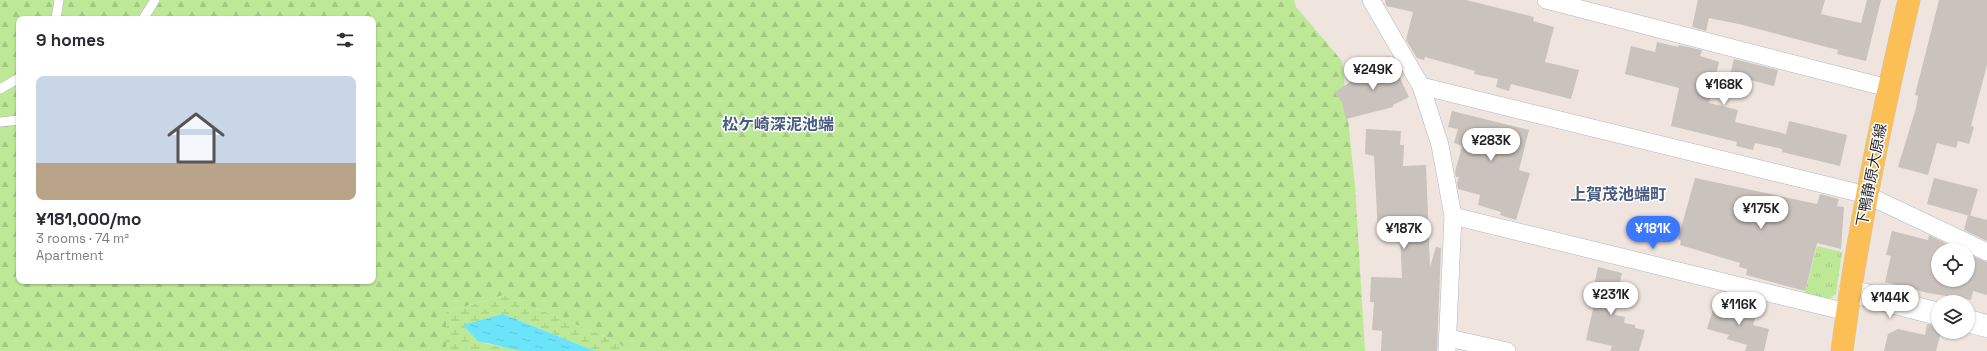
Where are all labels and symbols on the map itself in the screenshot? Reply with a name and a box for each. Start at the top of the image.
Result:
pin: ¥249K [1345,57,1401,91]
pin: ¥168K [1696,72,1752,106]
district label: 松ケ崎深泥池端 [722,114,834,135]
street label: 下鴨静原大原線 [1852,122,1890,228]
pin: ¥283K [1463,128,1519,162]
district label: 上賀茂池端町 [1570,184,1666,205]
pin: ¥175K [1733,196,1789,230]
pin: ¥187K [1376,216,1432,250]
pin: ¥181K [1625,216,1681,250]
pin: ¥231K [1583,282,1639,316]
pin: ¥144K [1862,285,1918,319]
pin: ¥116K [1711,292,1767,326]

